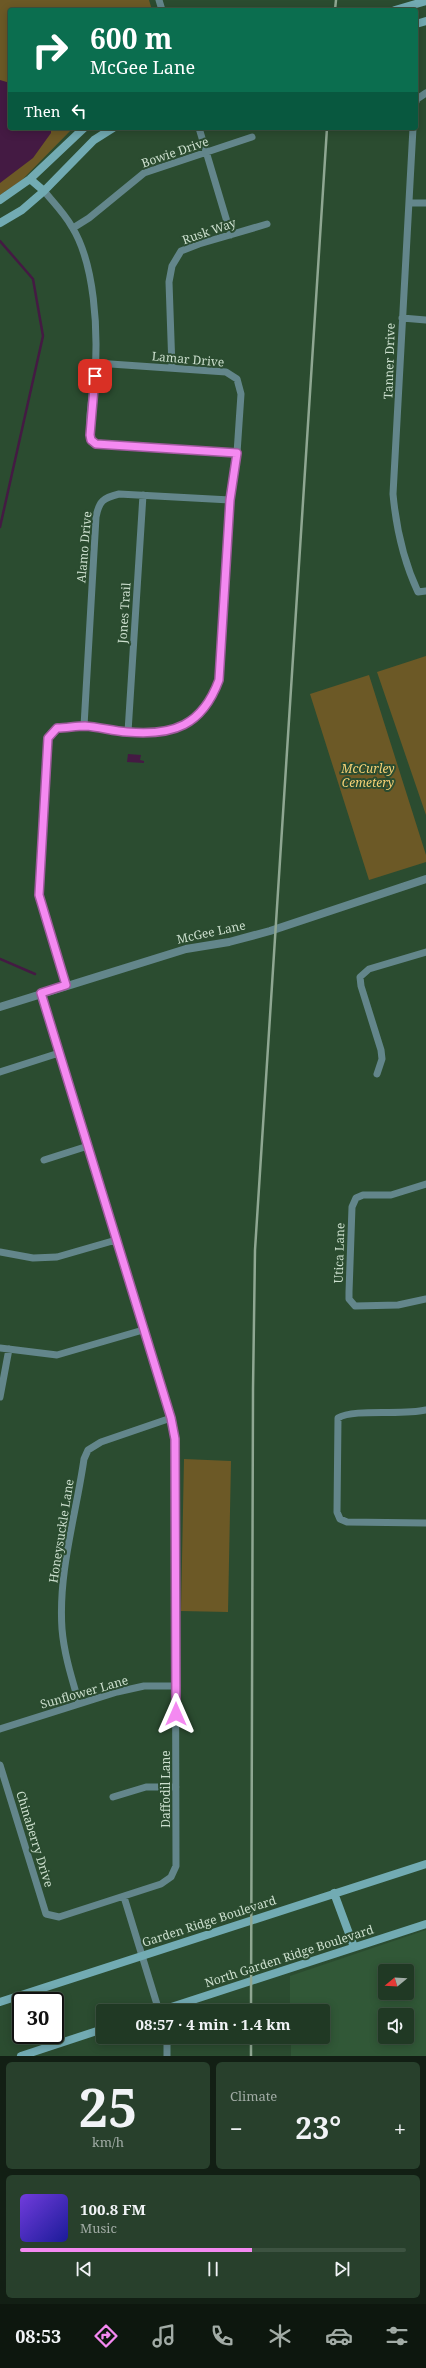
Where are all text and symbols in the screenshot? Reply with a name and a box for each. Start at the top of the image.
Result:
text: 600 m [90,19,172,57]
icon: right [24,24,76,76]
text: McGee Lane [90,55,195,79]
icon: left [68,100,90,122]
text: Then [24,101,60,121]
street label: Bowie Drive [139,133,211,171]
street label: Rusk Way [180,214,238,248]
street label: Tanner Drive [379,323,399,399]
street label: Lamar Drive [151,347,225,371]
pin [78,359,112,393]
icon: arrive [84,365,106,387]
street label: Alamo Drive [72,510,96,584]
street label: Jones Trail [113,582,135,645]
park label: McCurley Cemetery [340,760,395,791]
street label: McGee Lane [175,916,247,948]
street label: Utica Lane [329,1222,349,1284]
street label: Honeysuckle Lane [44,1478,78,1584]
street label: Sunflower Lane [38,1671,130,1713]
position arrow [155,1693,197,1735]
street label: Daffodil Lane [157,1750,174,1828]
street label: Chinaberry Drive [12,1789,58,1889]
street label: Garden Ridge Boulevard [140,1891,279,1951]
street label: North Garden Ridge Boulevard [202,1920,376,1991]
north arrow [378,1964,414,2000]
map controls [378,1964,414,2044]
speed limit sign: 30 [12,1992,64,2044]
button: sound [378,2008,414,2044]
text: 08:57 · 4 min · 1.4 km [136,2014,290,2034]
text: 25 [79,2071,137,2142]
text: Climate [230,2087,277,2105]
text: 23° [295,2107,341,2148]
text: − [230,2113,243,2143]
text: + [394,2113,406,2143]
text: km/h [92,2133,124,2151]
text: 100.8 FM [80,2199,146,2219]
text: Music [80,2219,117,2237]
icon: previous [73,2258,95,2280]
icon: pause [202,2258,224,2280]
icon: next [331,2258,353,2280]
icon: directions [92,2322,120,2350]
icon: music [150,2322,178,2350]
icon: phone [208,2322,236,2350]
icon: climate [266,2322,294,2350]
icon: car [325,2322,353,2350]
icon: filters [383,2322,411,2350]
text: 08:53 [15,2324,61,2348]

